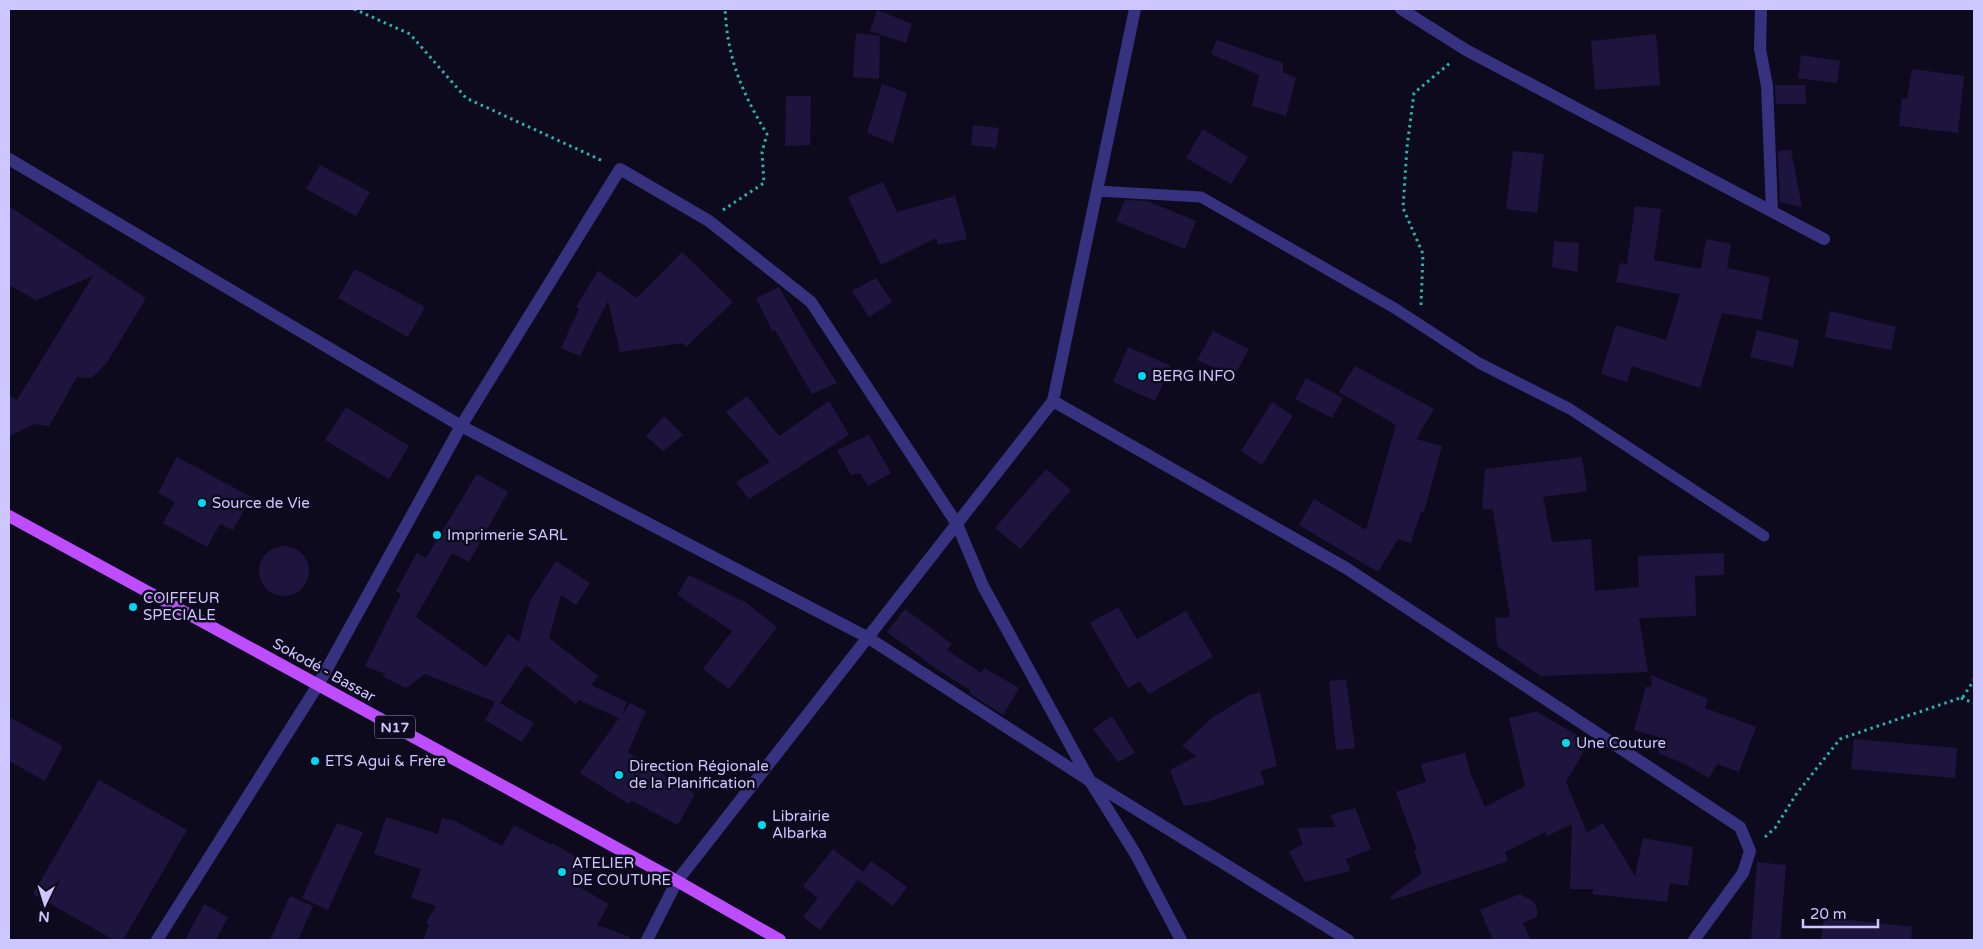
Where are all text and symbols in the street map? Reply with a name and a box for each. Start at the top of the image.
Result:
place label: BERG INFO [1152,367,1235,385]
marker: BERG INFO [1136,370,1148,382]
place label: Source de Vie [212,494,310,512]
marker: Source de Vie [196,497,208,509]
place label: Imprimerie SARL [447,526,568,544]
marker: Imprimerie SARL [431,529,443,541]
place label: COIFFEUR SPECIALE [143,589,219,624]
marker: COIFFEUR SPECIALE [127,601,139,613]
street label: Sokodé - Bassar [269,634,379,706]
road number: N17 [375,716,415,739]
place label: Une Couture [1576,734,1666,752]
marker: Une Couture [1560,737,1572,749]
place label: ETS Agui & Frère [325,752,446,770]
marker: ETS Agui & Frère [309,755,321,767]
place label: Direction Régionale de la Planification [629,757,769,792]
marker: Direction Régionale de la Planification [613,769,625,781]
place label: Librairie Albarka [772,807,830,842]
marker: Librairie Albarka [756,819,768,831]
place label: ATELIER DE COUTURE [572,854,671,889]
marker: ATELIER DE COUTURE [556,866,568,878]
north arrow [20,879,70,929]
scale bar [1803,896,1878,928]
text: 20 m [1810,905,1847,923]
text: N [38,908,50,925]

